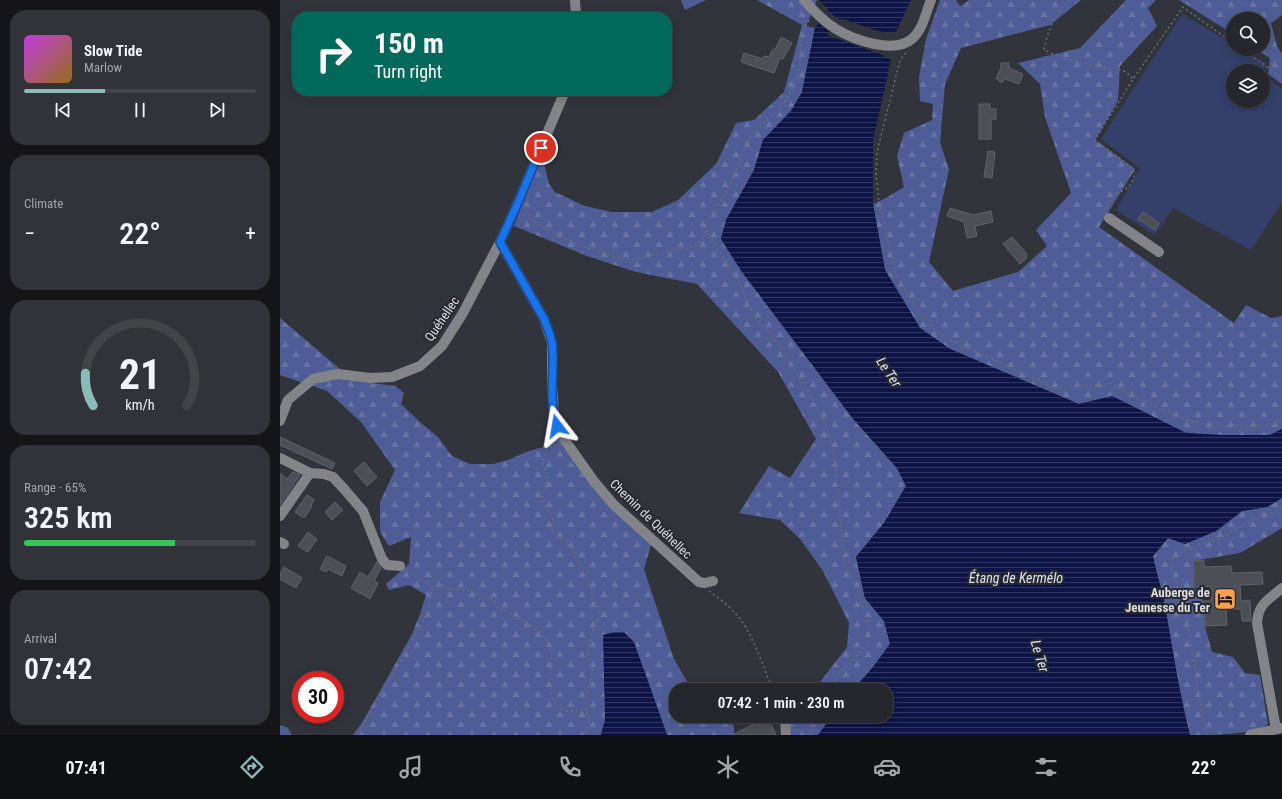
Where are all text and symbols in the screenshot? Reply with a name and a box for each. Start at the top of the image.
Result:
map controls [1226,12,1270,108]
button: search [1226,12,1270,56]
text: 150 m [374,27,444,60]
icon: right [308,28,360,80]
text: Slow Tide [84,42,142,60]
text: Marlow [84,60,122,75]
text: Turn right [374,61,442,82]
button: layers [1226,64,1270,108]
icon: previous [52,99,74,121]
icon: pause [129,99,151,121]
icon: next [206,99,228,121]
pin [524,131,558,165]
icon: arrive [530,137,552,159]
text: Climate [24,196,63,211]
text: 22° [119,216,161,251]
text: − [24,221,35,246]
text: + [245,221,256,246]
street label: Quéhellec [422,294,462,344]
text: 21 [119,349,161,398]
water label: Le Ter [873,354,905,391]
text: km/h [125,396,155,412]
position arrow [536,405,578,447]
street label: Chemin de Quéhellec [607,476,695,562]
text: Range · 65% [24,480,86,495]
text: 325 km [24,500,113,535]
water label: Étang de Kermélo [969,569,1063,586]
place label: Auberge de Jeunesse du Ter [1125,585,1211,615]
hotel icon: Auberge de Jeunesse du Ter [1212,586,1238,612]
text: Arrival [24,631,57,646]
water label: Le Ter [1028,638,1053,675]
text: 07:42 [24,651,92,686]
speed limit sign: 30 [292,671,344,723]
text: 07:42 · 1 min · 230 m [718,694,844,712]
icon: directions [238,753,266,781]
icon: music [397,753,425,781]
icon: phone [556,753,584,781]
icon: climate [714,753,742,781]
icon: car [873,753,901,781]
icon: filters [1032,753,1060,781]
text: 07:41 [65,757,107,778]
text: 22° [1191,757,1216,778]

